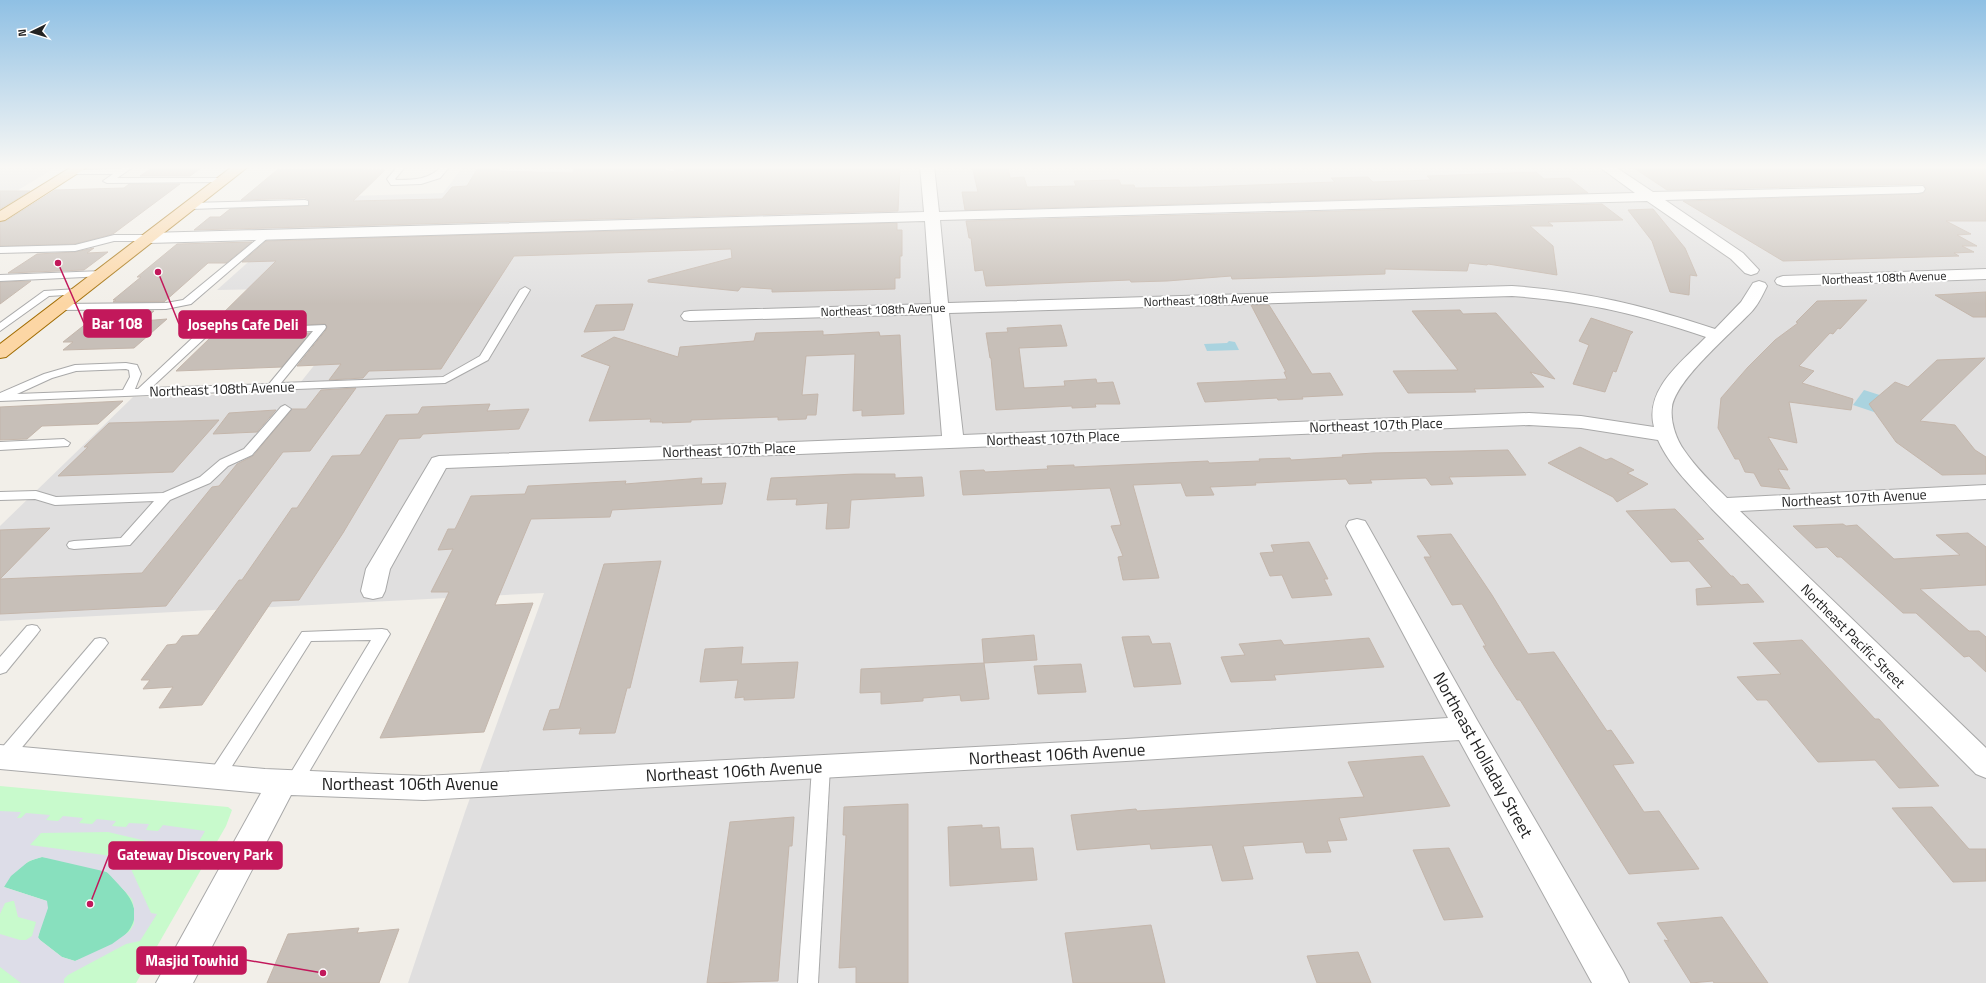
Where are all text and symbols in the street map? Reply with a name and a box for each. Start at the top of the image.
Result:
north arrow [12,12,52,52]
text: N [14,28,30,37]
street label: Northeast 108th Avenue [1821,266,1947,289]
street label: Northeast 108th Avenue [1143,288,1269,311]
street label: Northeast 108th Avenue [820,298,946,321]
callout: Bar 108 [84,310,151,337]
callout: Josephs Cafe Deli [179,311,306,338]
text: Bar 108 [92,312,142,335]
text: Josephs Cafe Deli [187,313,299,336]
street label: Northeast 108th Avenue [149,375,295,402]
street label: Northeast 107th Place [1309,412,1443,437]
street label: Northeast 107th Place [986,425,1120,450]
street label: Northeast 107th Place [662,437,796,462]
street label: Northeast 107th Avenue [1781,483,1927,512]
street label: Northeast Pacific Street [1796,579,1910,693]
street label: Northeast Holladay Street [1427,667,1539,843]
street label: Northeast 106th Avenue [968,736,1146,772]
street label: Northeast 106th Avenue [645,753,823,789]
street label: Northeast 106th Avenue [322,771,498,797]
callout: Gateway Discovery Park [109,842,282,869]
text: Gateway Discovery Park [117,843,273,866]
callout: Masjid Towhid [137,947,246,974]
text: Masjid Towhid [145,949,239,972]

